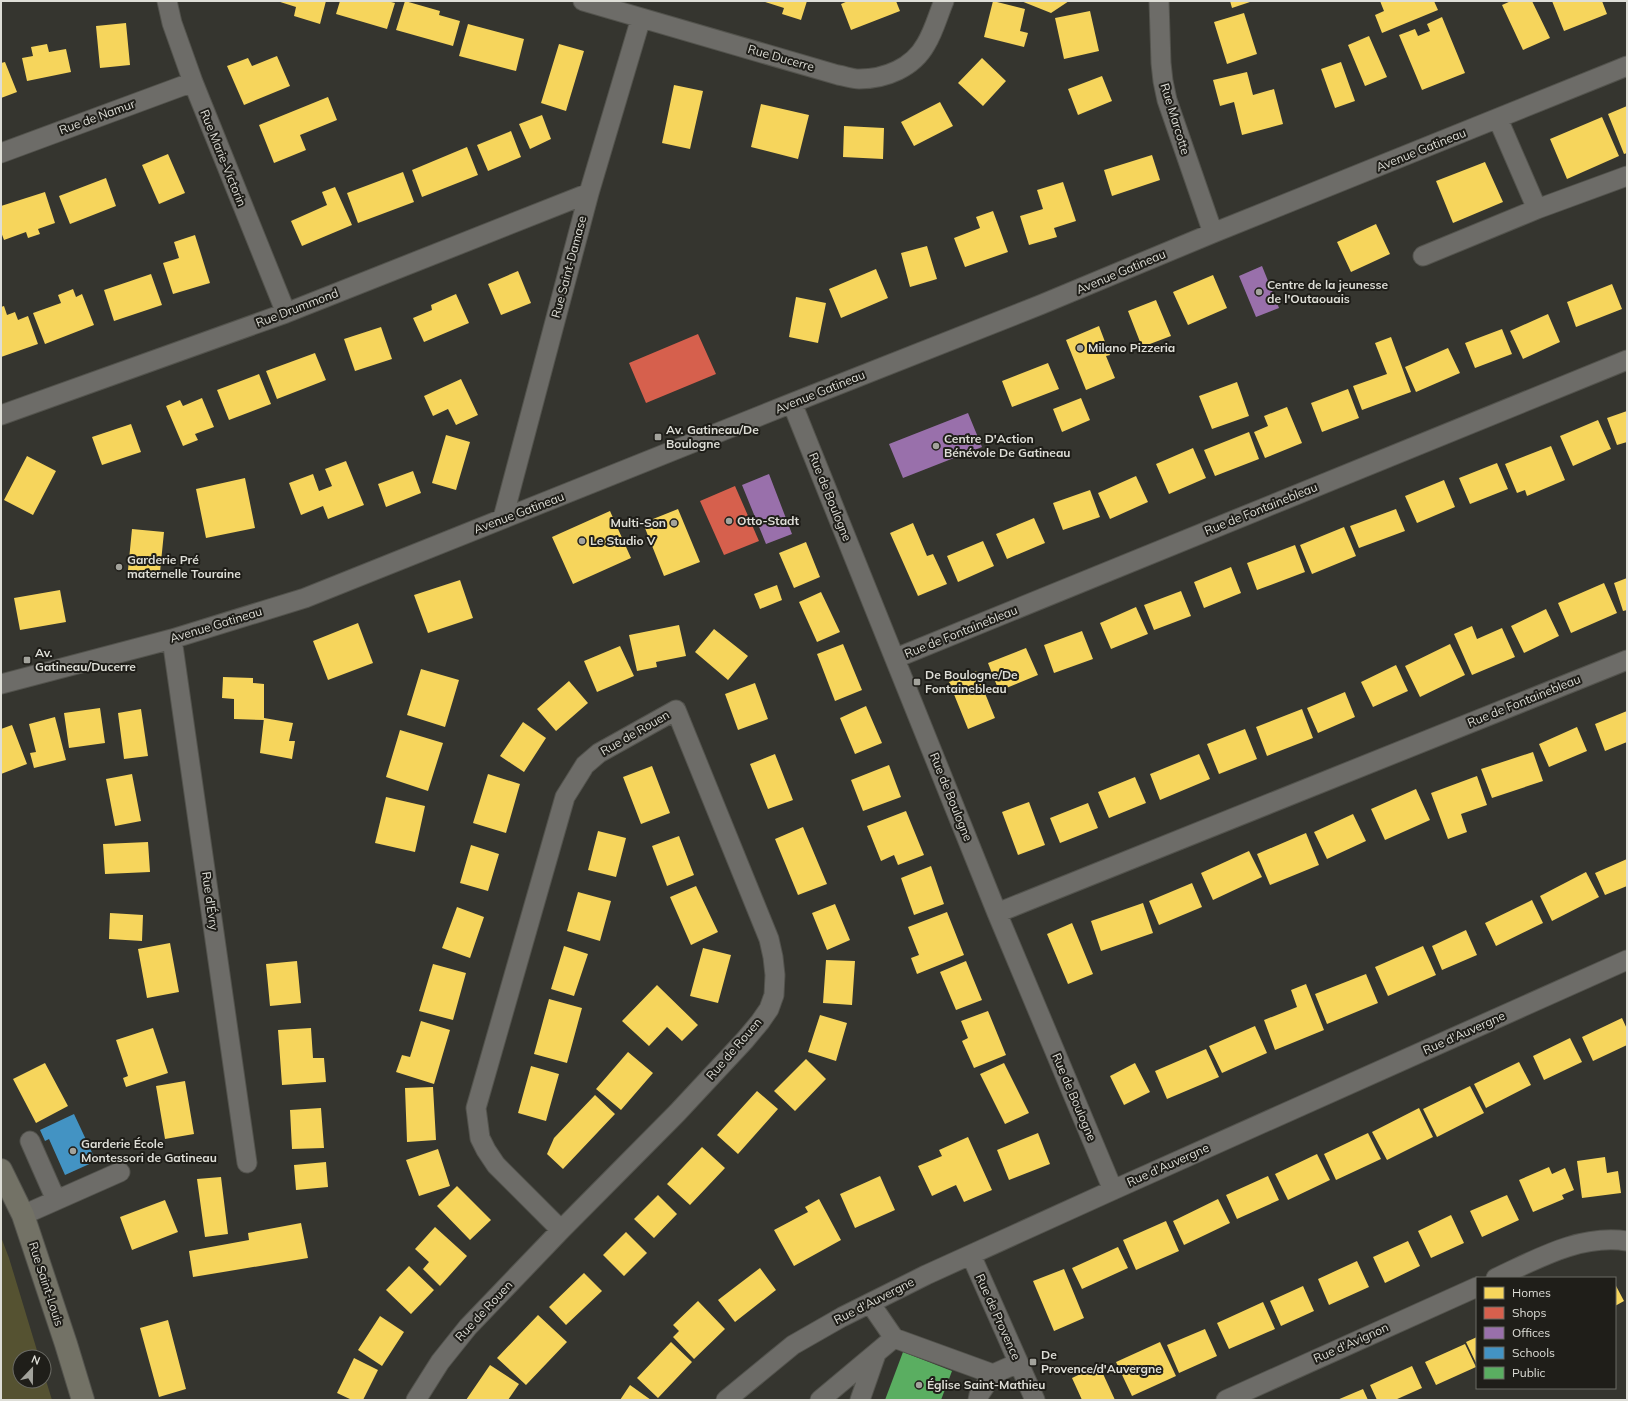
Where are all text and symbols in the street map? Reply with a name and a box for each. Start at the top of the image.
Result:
street label: Rue Ducerre [746,41,816,74]
street label: Rue Marcotte [1157,81,1193,156]
street label: Rue de Namur [57,96,137,137]
street label: Rue Marie-Victorin [197,107,250,208]
street label: Avenue Gatineau [1374,125,1468,174]
street label: Rue Saint-Damase [548,214,589,320]
street label: Avenue Gatineau [1074,246,1168,297]
place label: Centre de la jeunesse de l'Outaouais [1267,277,1389,306]
street label: Rue Drummond [253,285,340,330]
marker: Centre de la jeunesse de l'Outaouais [1254,287,1264,297]
place label: Milano Pizzeria [1088,340,1175,355]
marker: Milano Pizzeria [1075,343,1085,353]
street label: Avenue Gatineau [773,367,867,416]
place label: Av. Gatineau/De Boulogne [666,422,759,451]
place label: Centre D'Action Bénévole De Gatineau [944,431,1071,460]
marker: Av. Gatineau/De Boulogne [653,432,663,442]
marker: Centre D'Action Bénévole De Gatineau [931,441,941,451]
street label: Rue de Boulogne [806,450,855,543]
street label: Rue de Fontainebleau [1202,479,1320,538]
street label: Avenue Gatineau [471,488,566,537]
place label: Otto-Stadt [737,513,800,528]
place label: Multi-Son [610,515,666,530]
marker: Otto-Stadt [724,516,734,526]
marker: Multi-Son [669,518,679,528]
place label: Le Studio V [590,533,656,548]
marker: Le Studio V [577,536,587,546]
place label: Garderie Pré maternelle Touraine [127,552,241,581]
marker: Garderie Pré maternelle Touraine [114,562,124,572]
street label: Rue de Fontainebleau [902,602,1020,661]
street label: Avenue Gatineau [168,603,264,646]
place label: Av. Gatineau/Ducerre [35,645,136,674]
marker: Av. Gatineau/Ducerre [22,655,32,665]
place label: De Boulogne/De Fontainebleau [925,667,1018,696]
street label: Rue de Fontainebleau [1465,671,1583,730]
marker: De Boulogne/De Fontainebleau [912,677,922,687]
street label: Rue de Rouen [598,707,672,758]
street label: Rue de Boulogne [927,750,976,843]
street label: Rue d'Évry [199,871,222,932]
street label: Rue d'Auvergne [1420,1008,1507,1057]
street label: Rue de Rouen [703,1015,765,1083]
street label: Rue de Boulogne [1049,1051,1100,1143]
place label: Garderie École Montessori de Gatineau [81,1136,217,1165]
street label: Rue d'Auvergne [1124,1140,1211,1189]
marker: Garderie École Montessori de Gatineau [68,1146,78,1156]
street label: Rue Saint-Louis [26,1240,67,1328]
street label: Rue de Provence [973,1271,1024,1362]
street label: Rue d'Auvergne [831,1274,917,1327]
street label: Rue de Rouen [452,1277,515,1344]
legend [1476,1277,1616,1389]
text: Homes [1512,1285,1551,1300]
text: Shops [1512,1305,1547,1320]
street label: Rue d'Avignon [1311,1319,1391,1366]
text: Offices [1512,1325,1550,1340]
text: Schools [1512,1345,1555,1360]
place label: De Provence/d'Auvergne [1041,1347,1162,1376]
north arrow [12,1349,52,1389]
text: N [29,1352,42,1368]
marker: De Provence/d'Auvergne [1028,1357,1038,1367]
text: Public [1512,1365,1546,1380]
place label: Église Saint-Mathieu [927,1377,1046,1392]
marker: Église Saint-Mathieu [914,1380,924,1390]

